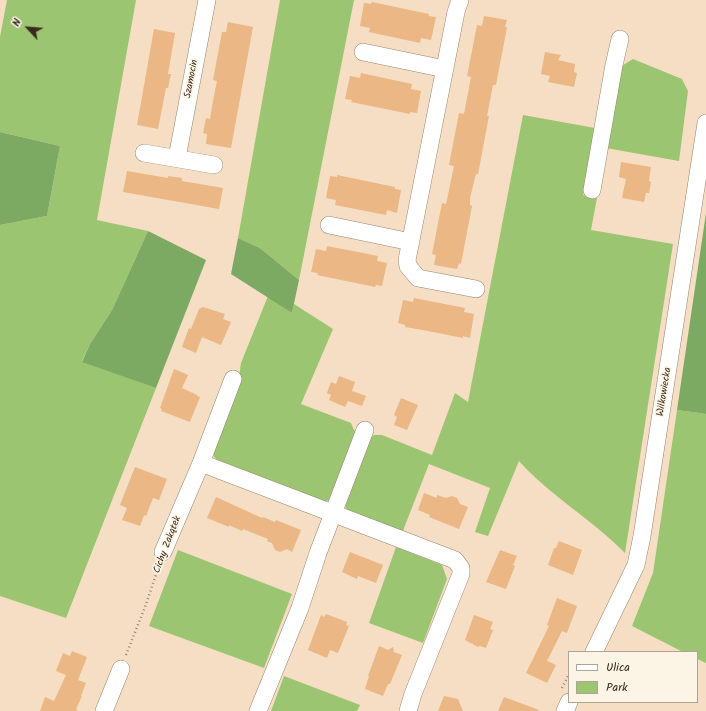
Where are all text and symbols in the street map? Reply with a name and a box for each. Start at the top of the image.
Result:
north arrow [8,8,48,48]
text: N [8,16,27,30]
street label: Szamocin [182,59,202,99]
street label: Wilkowiecka [655,367,675,417]
street label: Cichy Zakątek [152,515,184,575]
legend [568,651,698,703]
text: Ulica [606,658,630,677]
text: Park [606,678,628,697]

